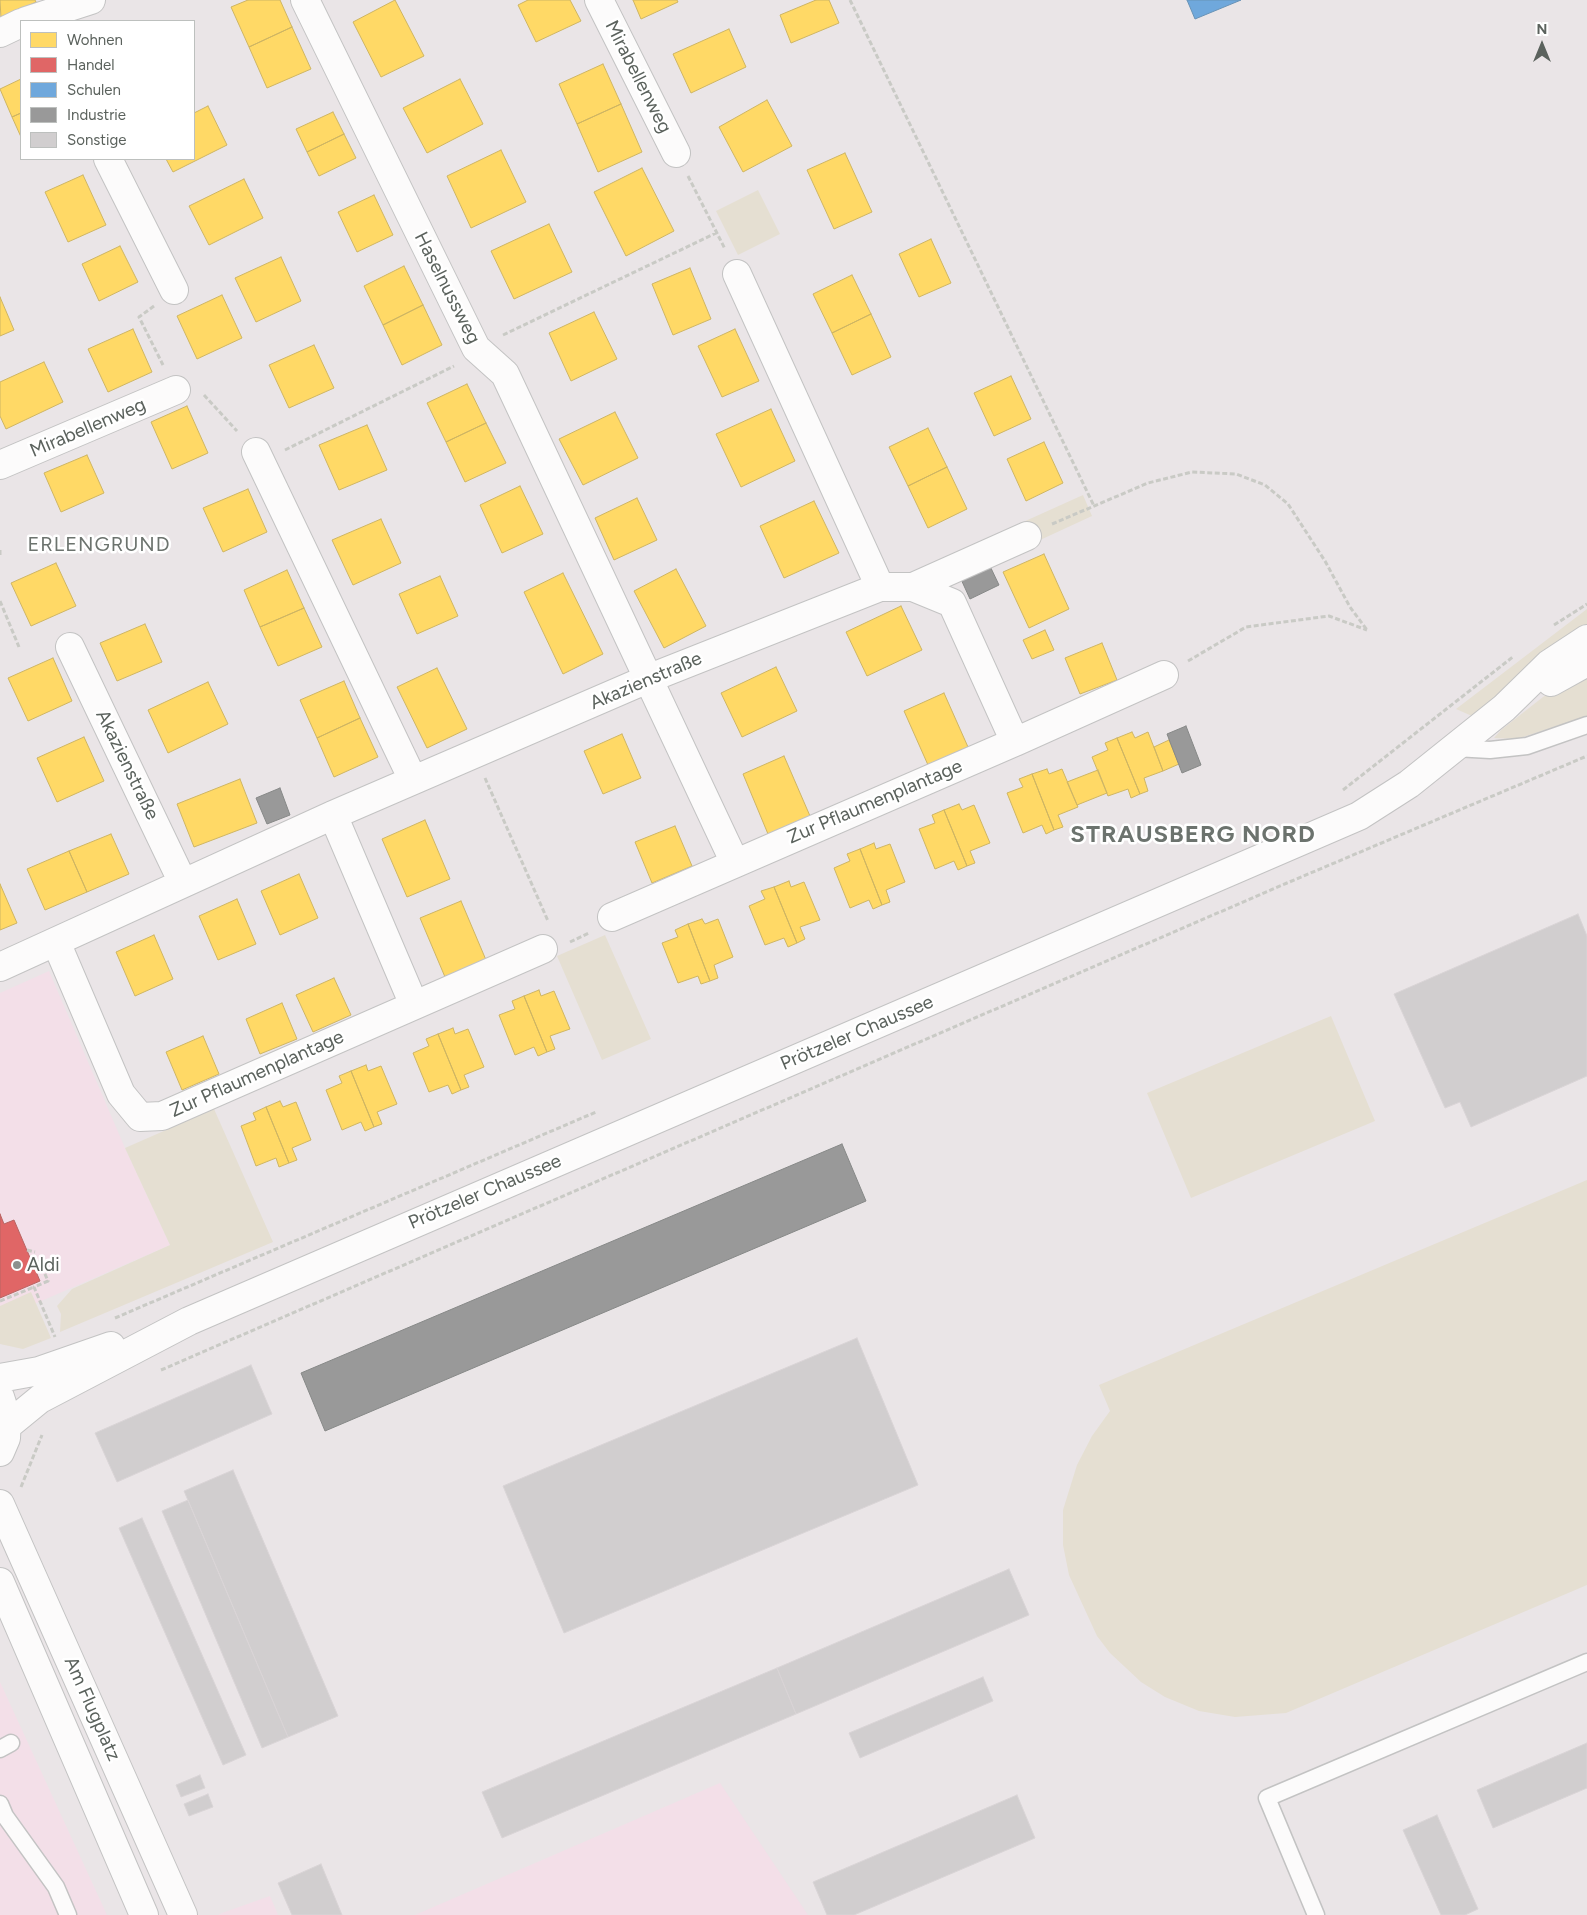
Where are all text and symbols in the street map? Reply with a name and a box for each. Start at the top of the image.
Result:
street label: Mirabellenweg [600,17,676,137]
legend [20,20,195,160]
north arrow [1517,20,1567,70]
text: N [1537,21,1547,38]
text: Wohnen [67,31,123,49]
text: Handel [67,56,115,74]
text: Schulen [67,81,121,99]
text: Industrie [67,106,126,124]
text: Sonstige [67,131,126,149]
street label: Haselnussweg [409,228,485,348]
street label: Mirabellenweg [27,393,149,463]
district label: ERLENGRUND [26,533,172,557]
street label: Akazienstraße [587,647,705,715]
street label: Akazienstraße [91,706,163,824]
street label: Zur Pflaumenplantage [784,755,966,849]
district label: STRAUSBERG NORD [1068,821,1318,849]
street label: Prötzeler Chaussee [777,990,937,1076]
street label: Zur Pflaumenplantage [167,1025,347,1123]
street label: Prötzeler Chaussee [405,1149,565,1235]
place label: Aldi [27,1254,60,1276]
marker: Aldi [11,1259,23,1271]
street label: Am Flugplatz [59,1653,125,1765]

